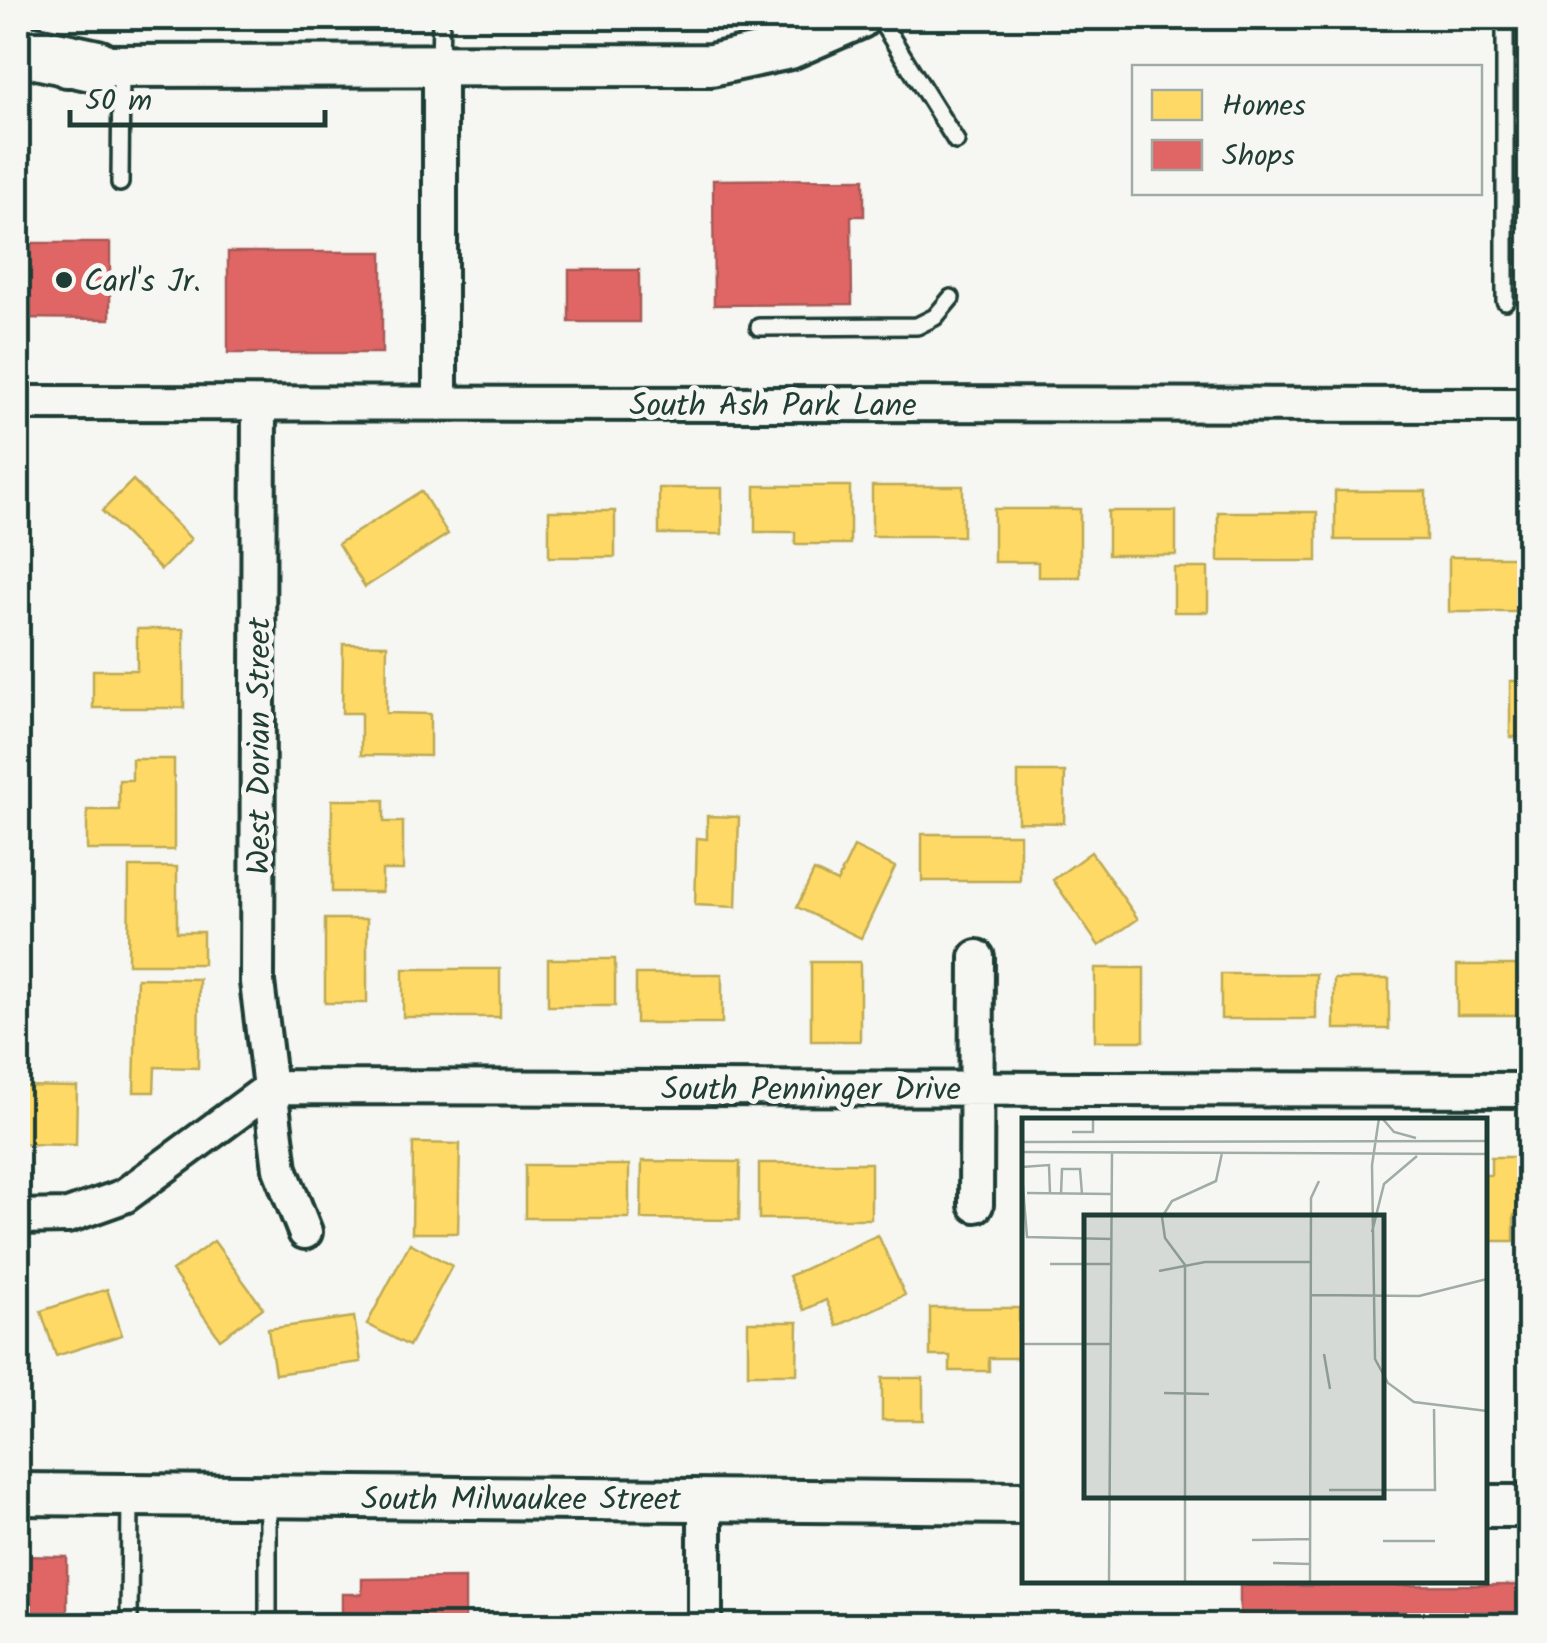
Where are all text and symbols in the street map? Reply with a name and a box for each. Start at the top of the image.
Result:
scale bar [70,65,325,127]
legend [1132,65,1482,195]
text: 50 m [85,78,152,126]
text: Homes [1222,83,1306,131]
text: Shops [1222,133,1295,181]
place label: Carl's Jr. [84,257,201,308]
marker: Carl's Jr. [53,269,75,291]
street label: South Ash Park Lane [629,381,917,432]
street label: West Dorian Street [235,617,286,875]
street label: South Penninger Drive [661,1065,961,1116]
inset map [1022,1118,1487,1583]
street label: South Milwaukee Street [361,1475,681,1526]

